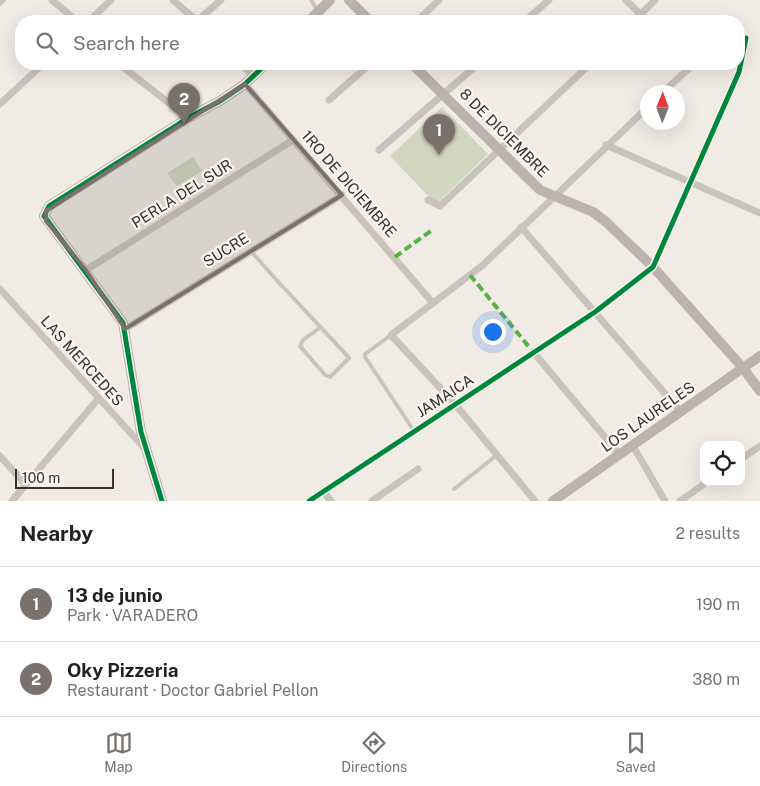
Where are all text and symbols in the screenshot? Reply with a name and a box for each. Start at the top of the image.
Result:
search box [15,15,745,70]
icon: search [33,29,61,57]
text: Search here [73,32,180,54]
pin: 2 [168,83,200,124]
street label: 8 DE DICIEMBRE [457,85,552,180]
north arrow [640,85,685,130]
pin: 1 [423,114,455,155]
street label: 1RO DE DICIEMBRE [298,127,400,240]
street label: PERLA DEL SUR [128,156,235,231]
street label: SUCRE [200,229,252,270]
street label: LAS MERCEDES [37,312,127,409]
your location [480,319,506,345]
street label: JAMAICA [413,371,477,420]
street label: LOS LAURELES [598,378,698,455]
map controls [700,441,745,486]
button: locate [700,441,745,486]
scale bar [15,466,114,489]
text: 100 m [22,470,60,486]
text: Nearby [20,521,93,546]
text: 2 results [675,524,740,543]
text: 13 de junio [67,584,163,606]
text: 1 [33,595,39,614]
text: 190 m [696,595,740,614]
text: Park · VARADERO [67,606,198,625]
text: Oky Pizzeria [67,659,179,681]
text: 2 [31,670,41,689]
text: 380 m [692,670,740,689]
text: Restaurant · Doctor Gabriel Pellon [67,681,318,700]
tab: Map [104,729,133,775]
tab: Directions [341,729,407,775]
tab: Saved [616,729,656,775]

